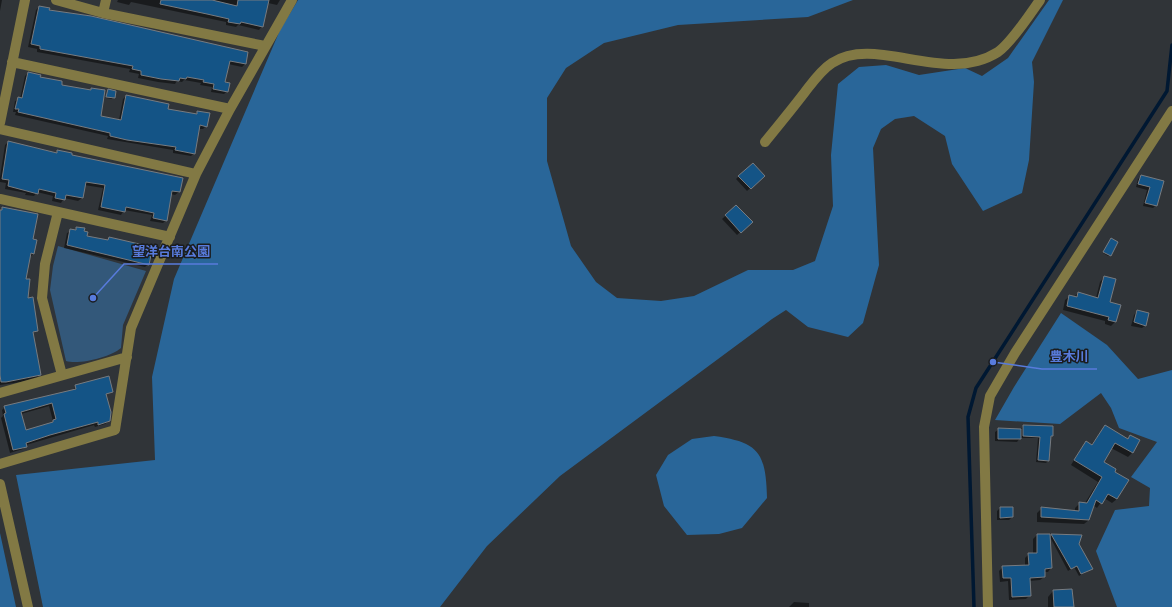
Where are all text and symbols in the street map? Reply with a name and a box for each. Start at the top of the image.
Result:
callout: 望洋台南公園 [124,239,218,264]
text: 望洋台南公園 [132,244,210,259]
callout: 豊木川 [1042,344,1097,369]
text: 豊木川 [1049,349,1089,364]

